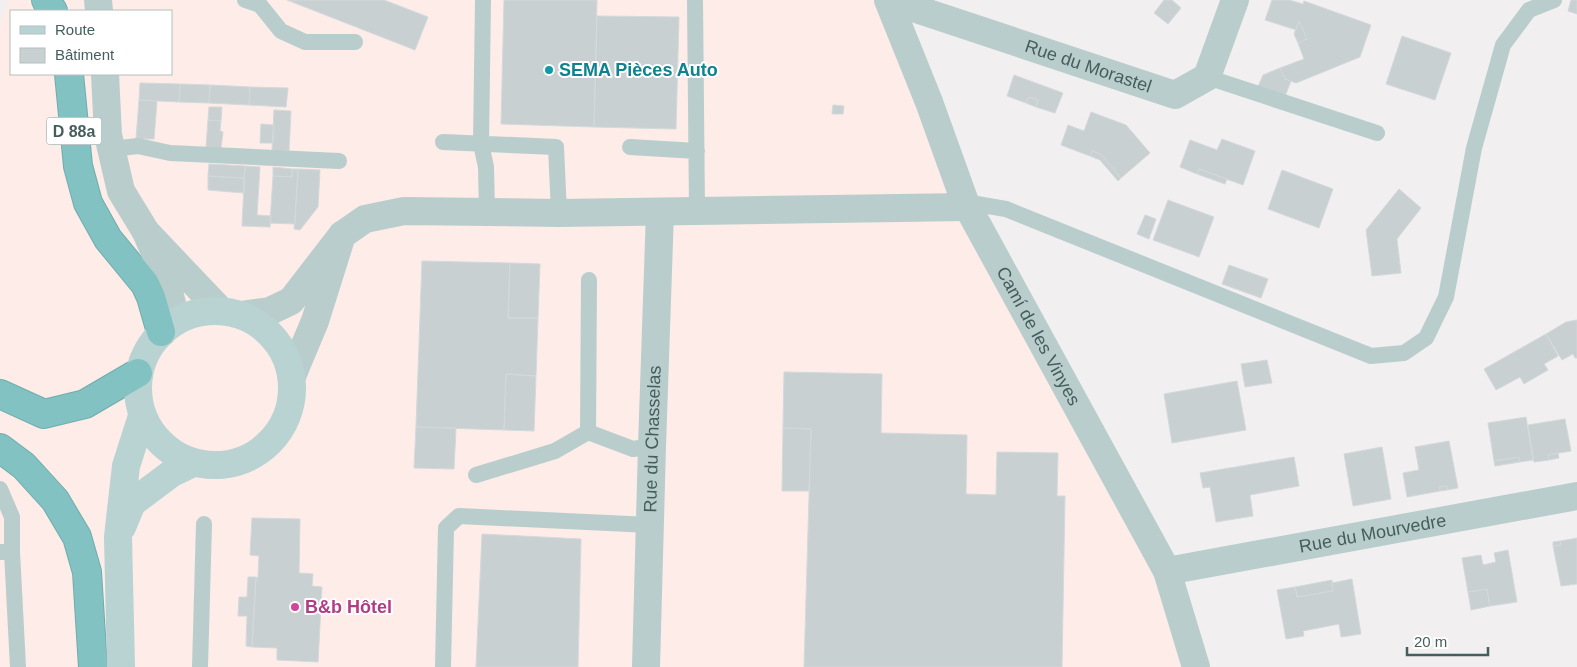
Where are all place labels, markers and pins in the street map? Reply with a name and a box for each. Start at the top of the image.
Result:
place label: SEMA Pièces Auto [559,60,718,80]
marker: SEMA Pièces Auto [543,64,555,76]
place label: B&b Hôtel [305,597,392,617]
marker: B&b Hôtel [289,601,301,613]

